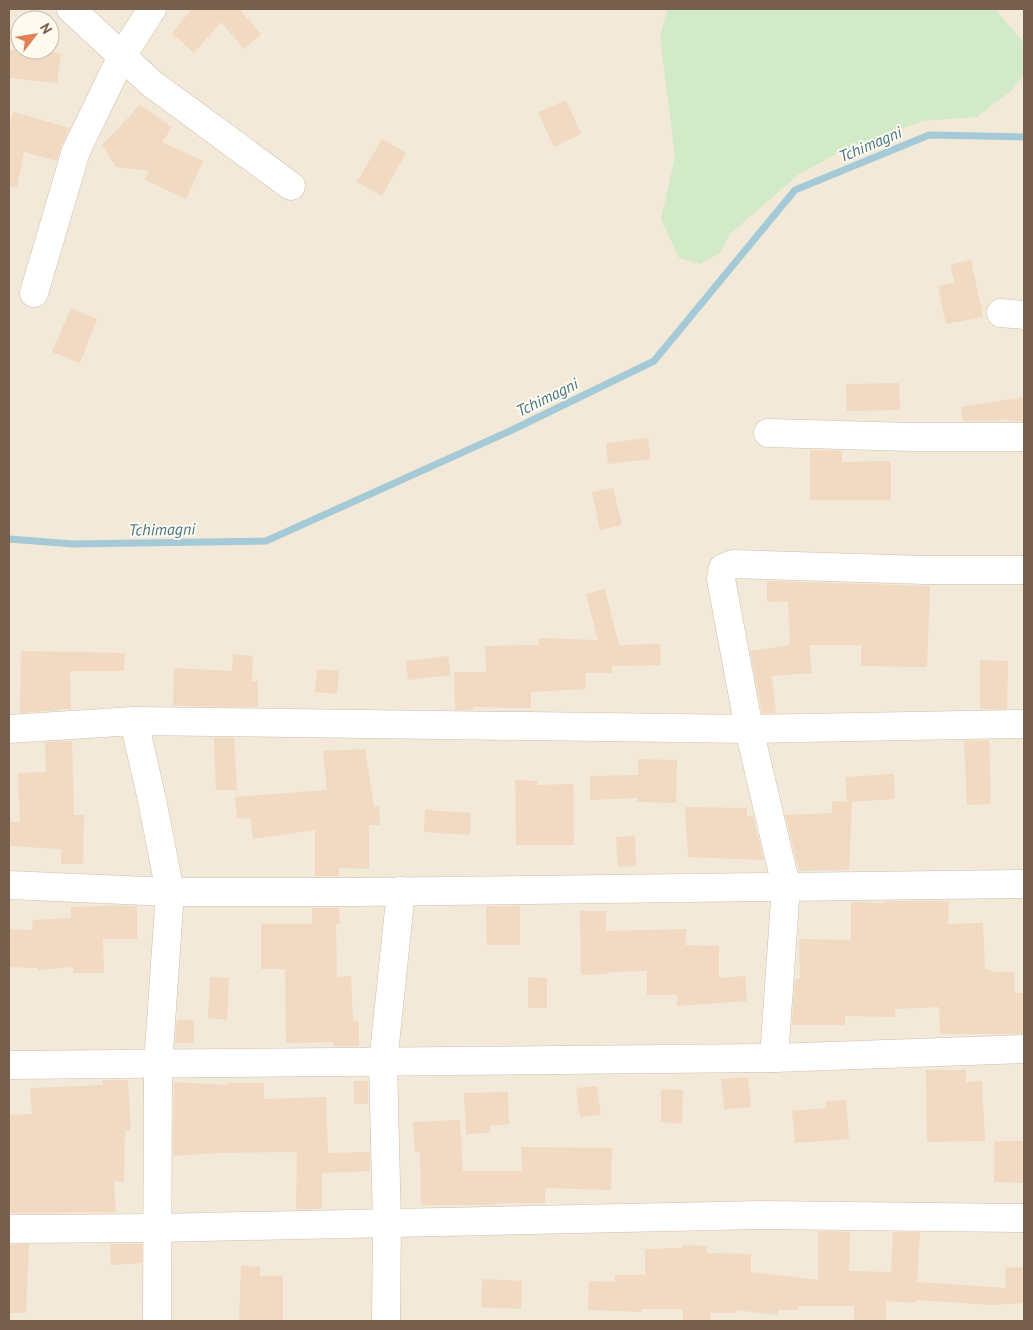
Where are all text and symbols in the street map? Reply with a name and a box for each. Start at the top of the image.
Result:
north arrow [10,10,60,60]
text: N [36,20,56,37]
water label: Tchimagni [835,121,905,166]
water label: Tchimagni [513,373,582,421]
water label: Tchimagni [129,518,196,540]

